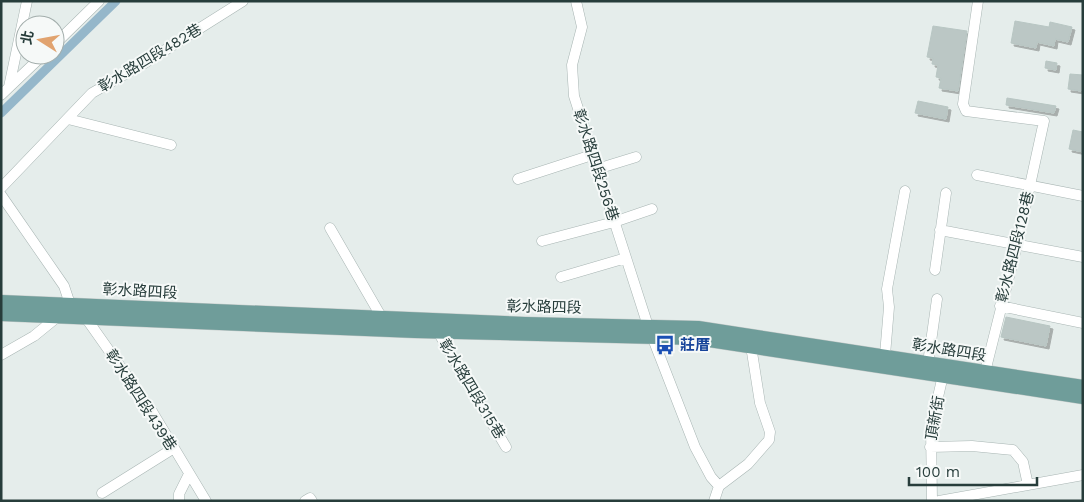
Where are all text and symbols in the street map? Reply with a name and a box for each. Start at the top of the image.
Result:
north arrow [15,15,65,65]
street label: 彰水路四段482巷 [95,20,205,96]
text: 北 [18,29,36,46]
street label: 彰水路四段256巷 [569,107,623,223]
street label: 彰水路四段128巷 [992,190,1038,304]
street label: 彰水路四段 [102,280,178,302]
street label: 彰水路四段 [506,297,582,317]
bus stop icon: 莊厝 [654,334,676,356]
street label: 彰水路四段 [911,335,987,365]
street label: 彰水路四段315巷 [435,336,509,442]
place label: 莊厝 [680,336,710,354]
street label: 彰水路四段439巷 [102,346,180,454]
street label: 頂新街 [922,394,948,442]
scale bar [909,454,1036,486]
text: 100 m [916,463,960,481]

